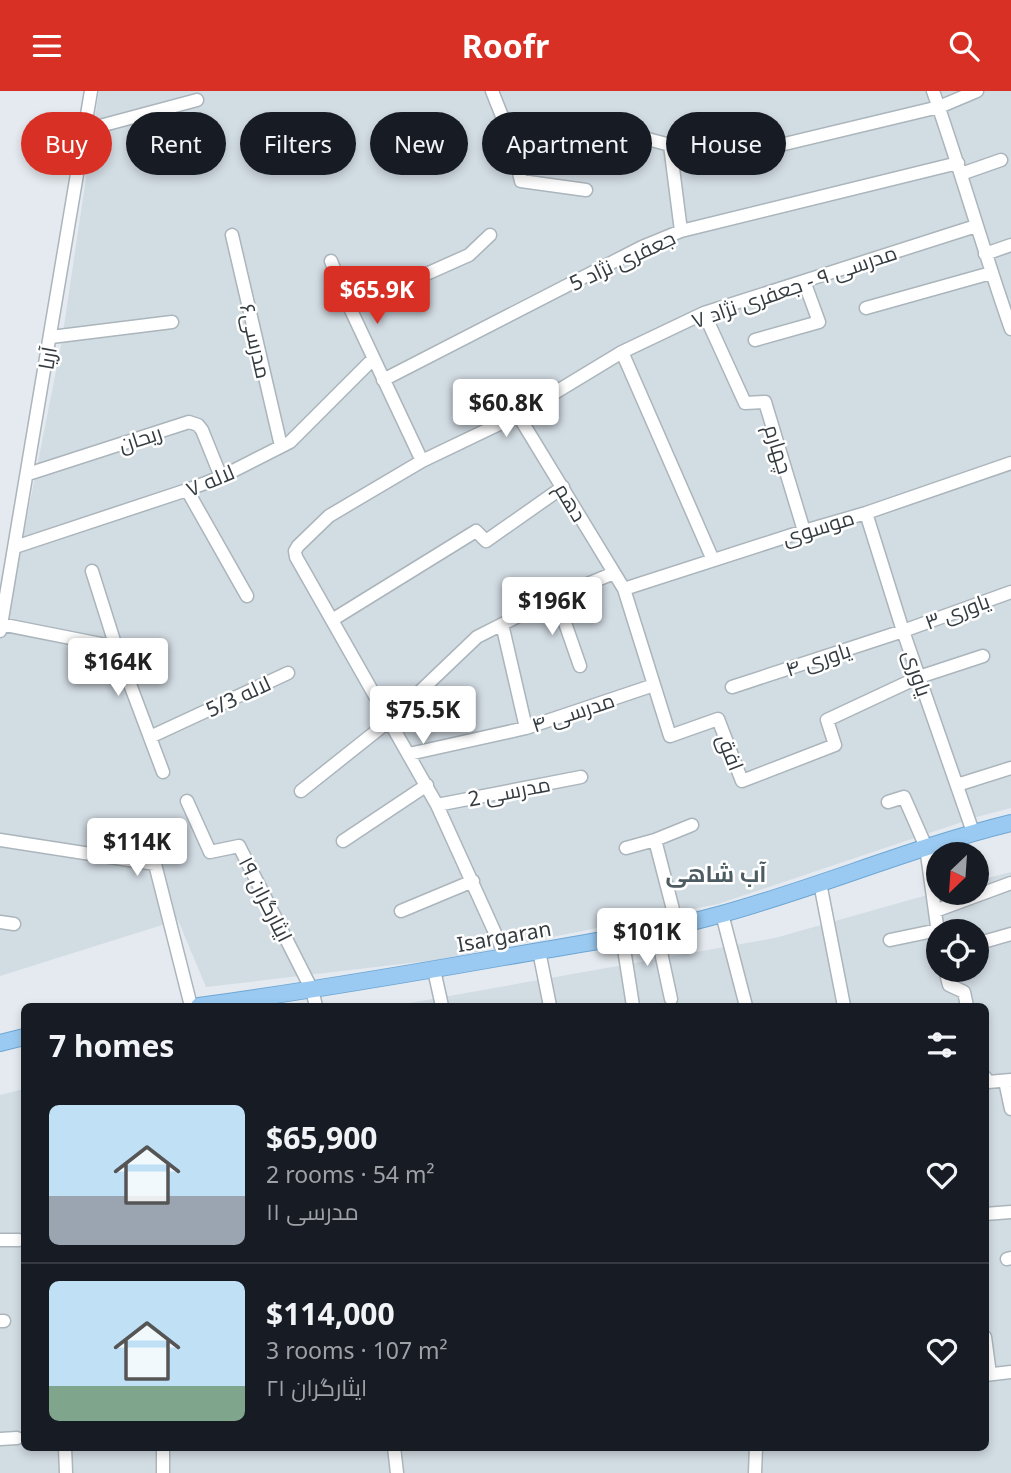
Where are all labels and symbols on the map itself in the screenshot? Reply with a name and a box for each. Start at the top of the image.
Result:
street label: جعفری نژاد 5 [564,223,680,297]
street label: مدرسی ۹ - جعفری نژاد ۷ [688,238,900,334]
pin: $65.9K [320,267,434,326]
street label: مدرسی۶ [234,301,278,381]
street label: آریا [31,344,63,372]
pin: $60.8K [449,379,563,439]
street label: ریحان [115,418,165,458]
street label: چهارم [757,421,800,477]
street label: لاله ۷ [182,457,238,503]
street label: دهم [548,477,593,527]
street label: موسوی [779,503,857,551]
pin: $196K [503,577,601,637]
street label: یاوری ۳ [921,586,994,636]
street label: یاوری ۴ [782,635,855,683]
pin: $164K [69,639,167,698]
street label: یاوری [897,646,939,700]
street label: لاله 5/3 [201,669,275,723]
street label: مدرسی ۴ [528,685,618,739]
pin: $75.5K [366,687,480,746]
street label: افق [711,730,751,774]
street label: مدرسی 2 [465,769,553,813]
pin: $114K [88,819,186,878]
north arrow [926,842,989,905]
street label: ایثارگران ۱‍۹ [233,852,299,946]
district label: آب شاهی [665,857,767,889]
pin: $101K [598,909,696,968]
street label: Isargaran [455,914,553,958]

